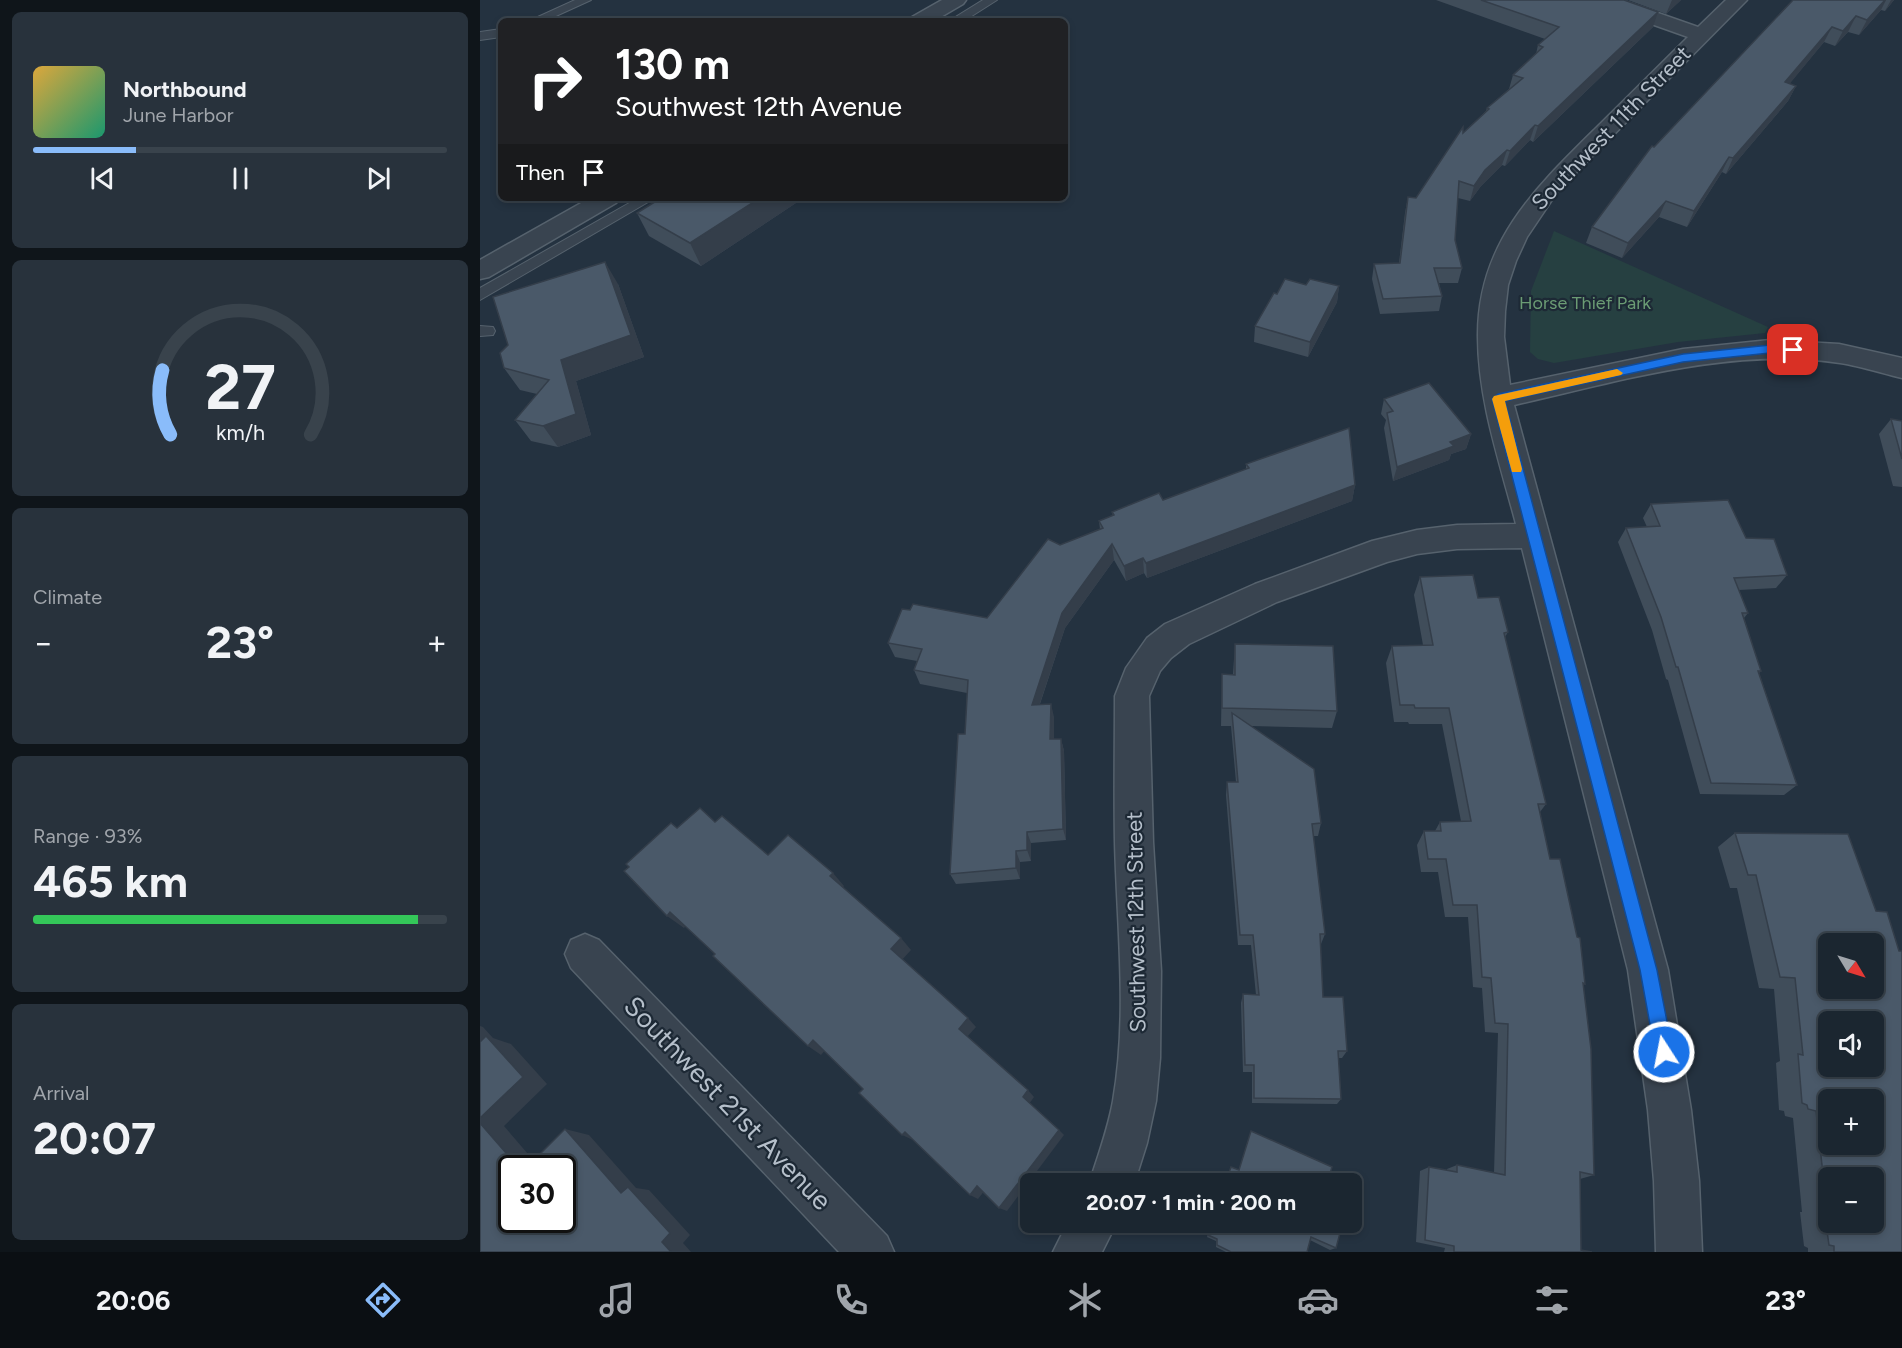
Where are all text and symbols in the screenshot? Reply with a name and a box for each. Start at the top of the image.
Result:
text: 130 m [615,39,730,90]
street label: Southwest 11th Street [1526,40,1696,216]
icon: right [516,42,594,120]
text: Northbound [123,76,247,103]
text: Southwest 12th Avenue [615,90,902,123]
text: June Harbor [123,103,234,127]
icon: arrive [577,156,610,189]
text: Then [516,159,565,186]
icon: previous [86,162,119,195]
icon: pause [224,162,257,195]
icon: next [362,162,395,195]
park label: Horse Thief Park [1519,292,1651,314]
pin [1767,324,1818,375]
icon: arrive [1776,333,1809,366]
text: 27 [205,350,275,425]
text: km/h [216,420,264,445]
text: Climate [33,585,102,609]
text: 23° [206,615,274,669]
text: − [33,623,54,662]
text: + [426,623,447,662]
street label: Southwest 12th Street [1121,811,1151,1033]
text: Range · 93% [33,824,142,848]
text: 465 km [33,854,188,908]
north arrow [1818,933,1884,999]
map controls [1818,933,1884,1233]
street label: Southwest 21st Avenue [617,989,839,1217]
button: sound [1818,1011,1884,1077]
position arrow [1632,1020,1696,1084]
text: Arrival [33,1081,89,1105]
button: + [1818,1089,1884,1155]
text: 20:07 [33,1111,156,1165]
speed limit sign: 30 [498,1155,576,1233]
button: − [1818,1167,1884,1233]
text: 20:07 · 1 min · 200 m [1086,1189,1296,1216]
icon: directions [362,1279,404,1321]
icon: music [596,1279,638,1321]
icon: phone [830,1279,872,1321]
icon: climate [1064,1279,1106,1321]
icon: car [1297,1279,1339,1321]
icon: filters [1531,1279,1573,1321]
text: 20:06 [96,1284,170,1317]
text: 23° [1765,1284,1806,1317]

